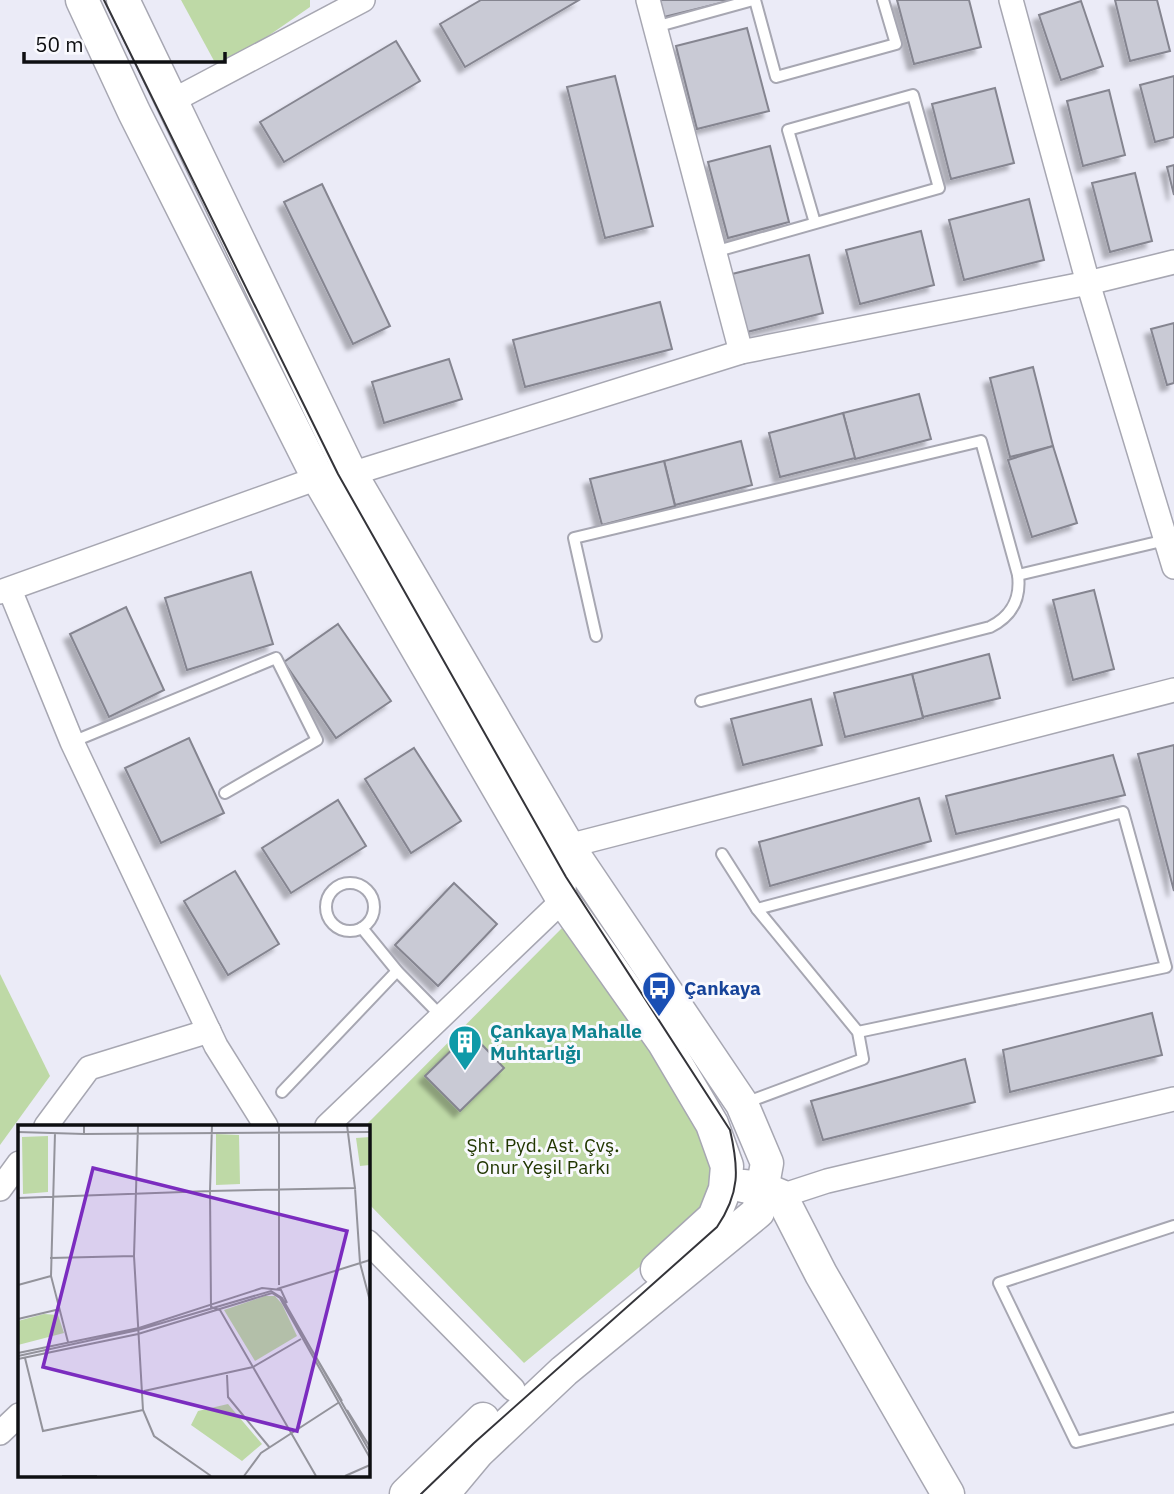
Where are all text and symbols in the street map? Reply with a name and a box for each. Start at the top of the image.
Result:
scale bar [24,21,226,65]
text: 50 m [35,30,84,58]
bus stop icon: Çankaya [640,969,678,1018]
place label: Çankaya [684,976,761,1000]
place label: Çankaya Mahalle Muhtarlığı [490,1019,642,1065]
building icon: Çankaya Mahalle Muhtarlığı [446,1023,484,1072]
inset map [18,1125,369,1476]
park label: Şht. Pyd. Ast. Çvş. Onur Yeşil Parkı [467,1133,619,1179]

